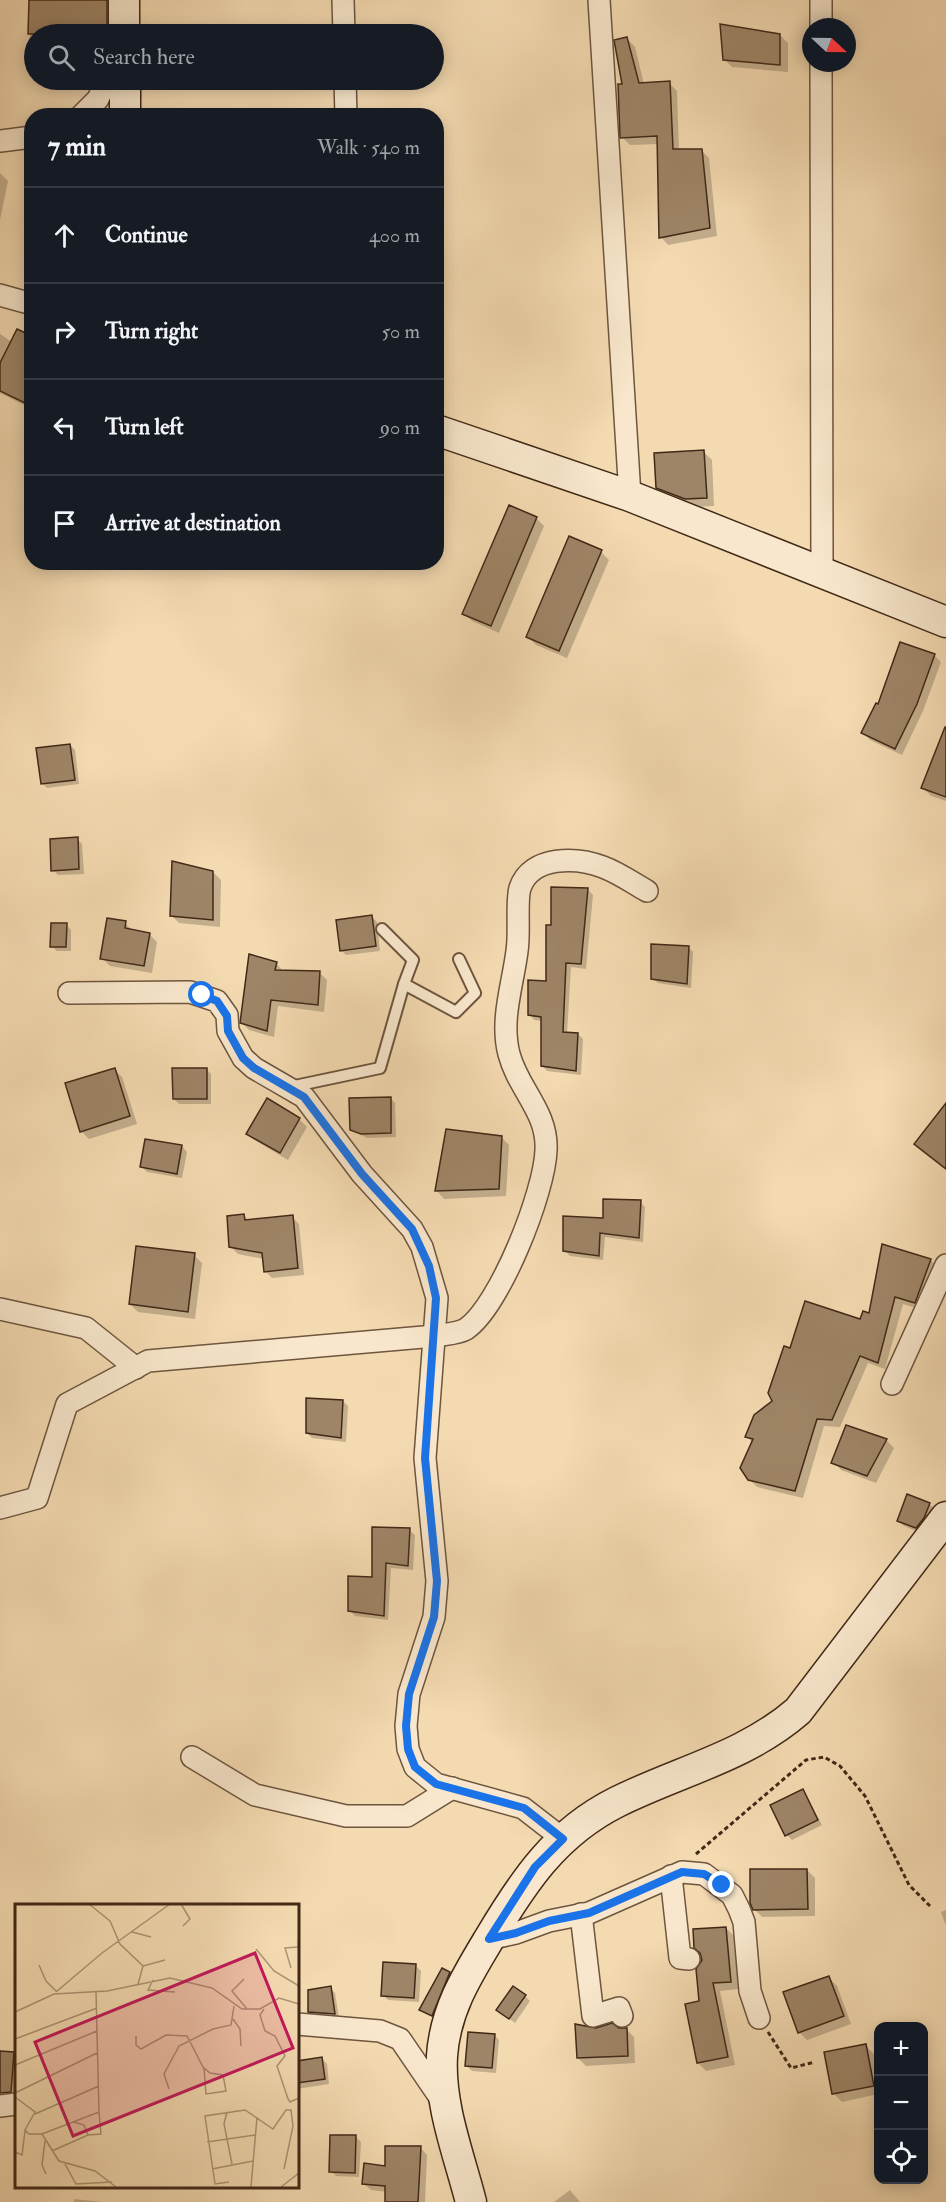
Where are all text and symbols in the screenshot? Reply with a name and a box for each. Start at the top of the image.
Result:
north arrow [802,18,856,72]
search box [24,24,444,90]
icon: search [45,41,78,74]
text: Search here [93,43,195,71]
text: 7 min [48,131,106,163]
text: Walk · 540 m [317,135,420,160]
icon: ahead [48,219,81,252]
text: Continue [105,221,188,249]
text: 400 m [369,223,420,248]
icon: right [48,315,81,348]
text: Turn right [105,317,198,345]
text: 50 m [381,319,420,344]
icon: left [48,411,81,444]
text: Turn left [105,413,184,441]
text: 90 m [380,415,420,440]
icon: arrive [48,507,81,540]
text: Arrive at destination [105,509,281,537]
route start [188,981,214,1007]
route end [708,1871,734,1897]
inset map [15,1904,298,2187]
map controls [874,2022,928,2184]
button: + [874,2022,928,2076]
button: − [874,2076,928,2130]
button: locate [874,2130,928,2184]

